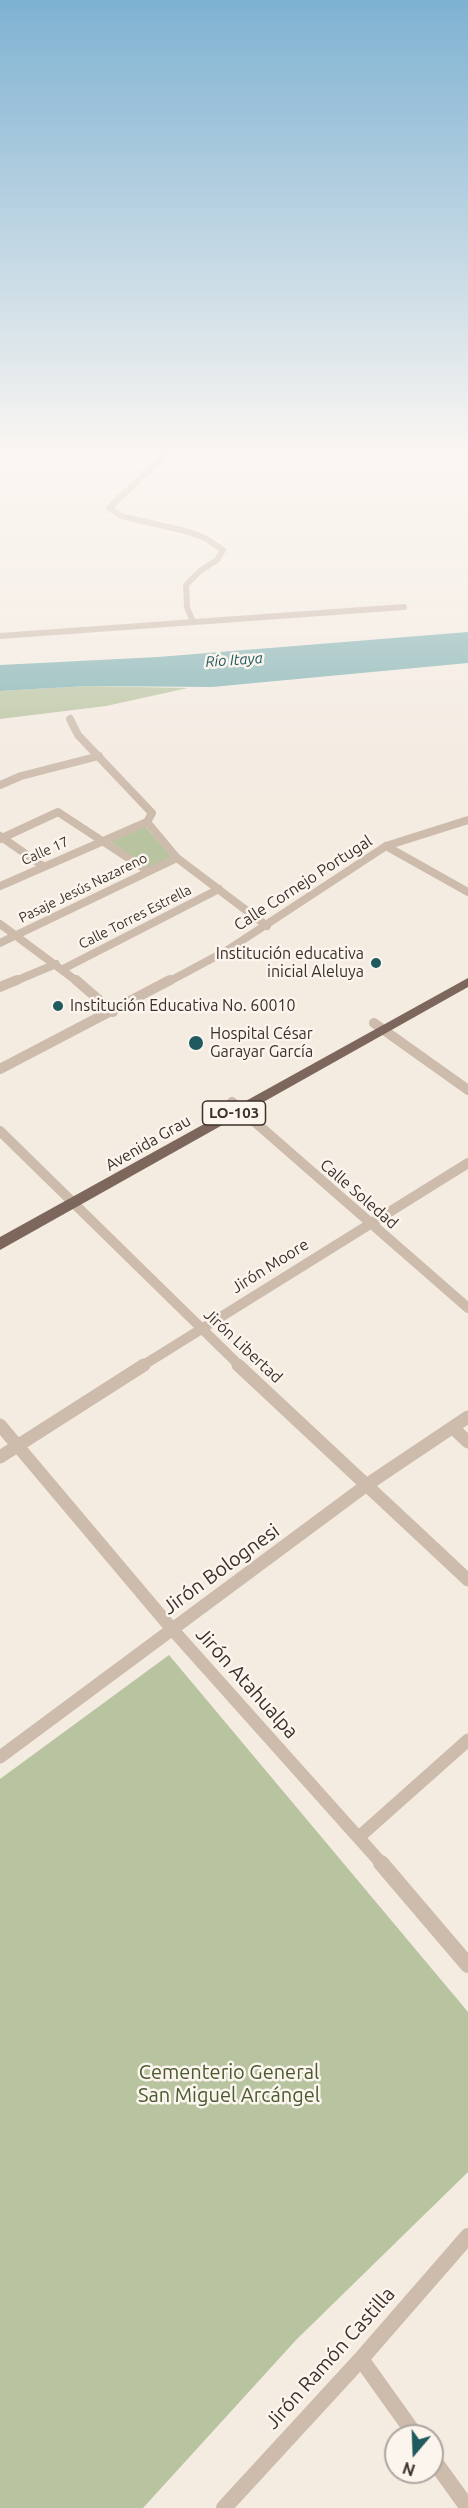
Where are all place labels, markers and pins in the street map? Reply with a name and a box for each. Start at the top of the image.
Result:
place label: Institución educativa inicial Aleluya [216,944,364,982]
marker: Institución educativa inicial Aleluya [369,956,383,970]
place label: Institución Educativa No. 60010 [70,996,295,1016]
marker: Institución Educativa No. 60010 [51,999,65,1013]
place label: Hospital César Garayar García [210,1024,313,1062]
marker: Hospital César Garayar García [187,1034,205,1052]

